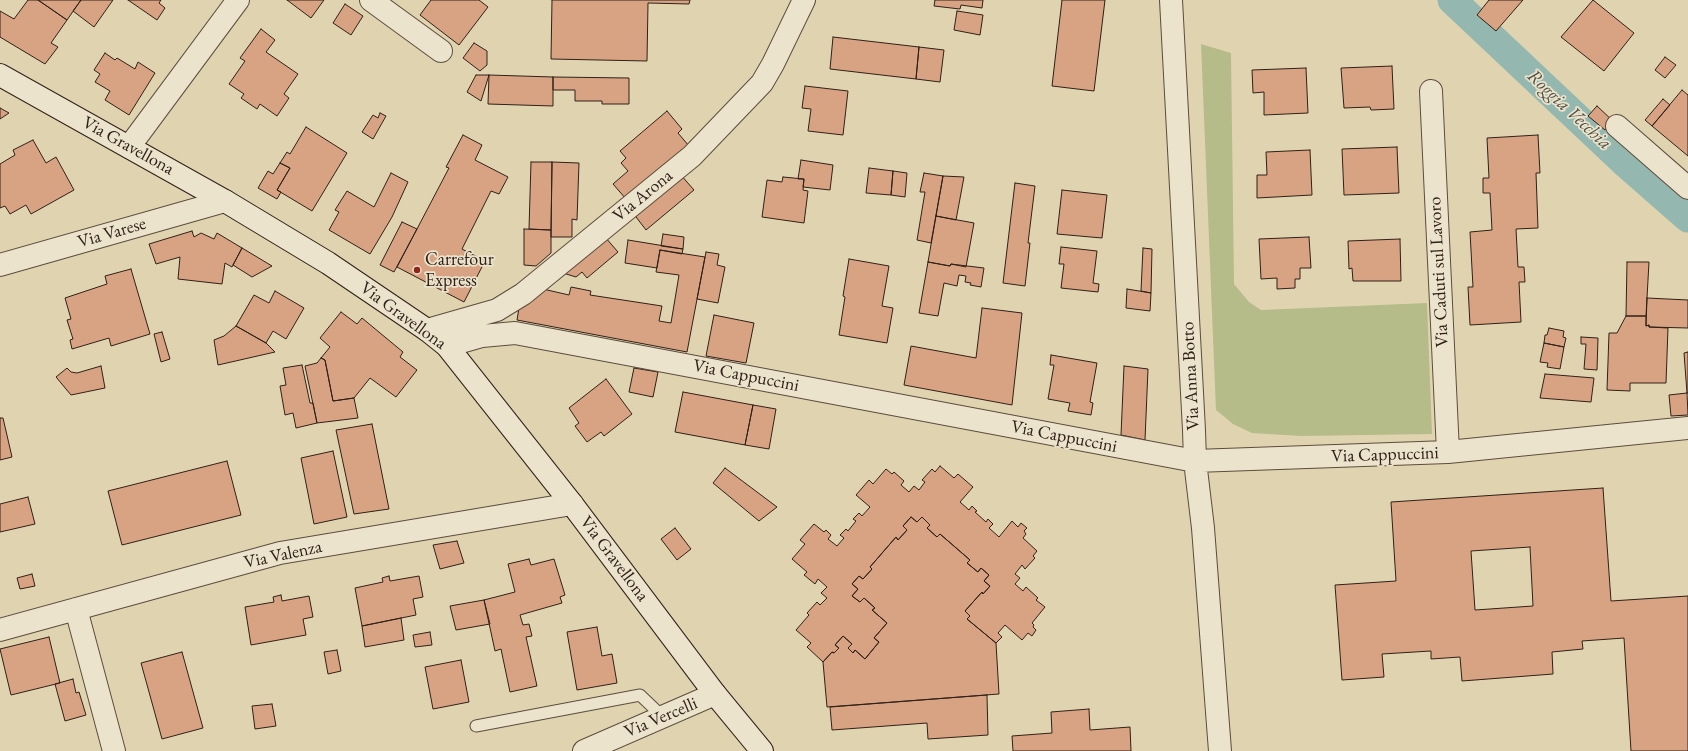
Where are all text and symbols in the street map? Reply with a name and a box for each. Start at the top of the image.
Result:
water label: Roggia Vecchia [1522,65,1616,155]
street label: Via Gravellona [78,112,178,180]
street label: Via Arona [609,165,677,227]
street label: Via Caduti sul Lavoro [1424,196,1454,348]
street label: Via Varese [75,213,149,253]
place label: Carrefour Express [425,249,494,292]
marker: Carrefour Express [412,265,422,275]
street label: Via Gravellona [356,277,450,355]
street label: Via Anna Botto [1177,321,1205,431]
street label: Via Cappuccini [691,355,801,397]
street label: Via Cappuccini [1009,416,1119,458]
street label: Via Cappuccini [1331,442,1439,468]
street label: Via Gravellona [575,512,653,606]
street label: Via Valenza [242,536,324,574]
street label: Via Vercelli [621,693,701,743]

